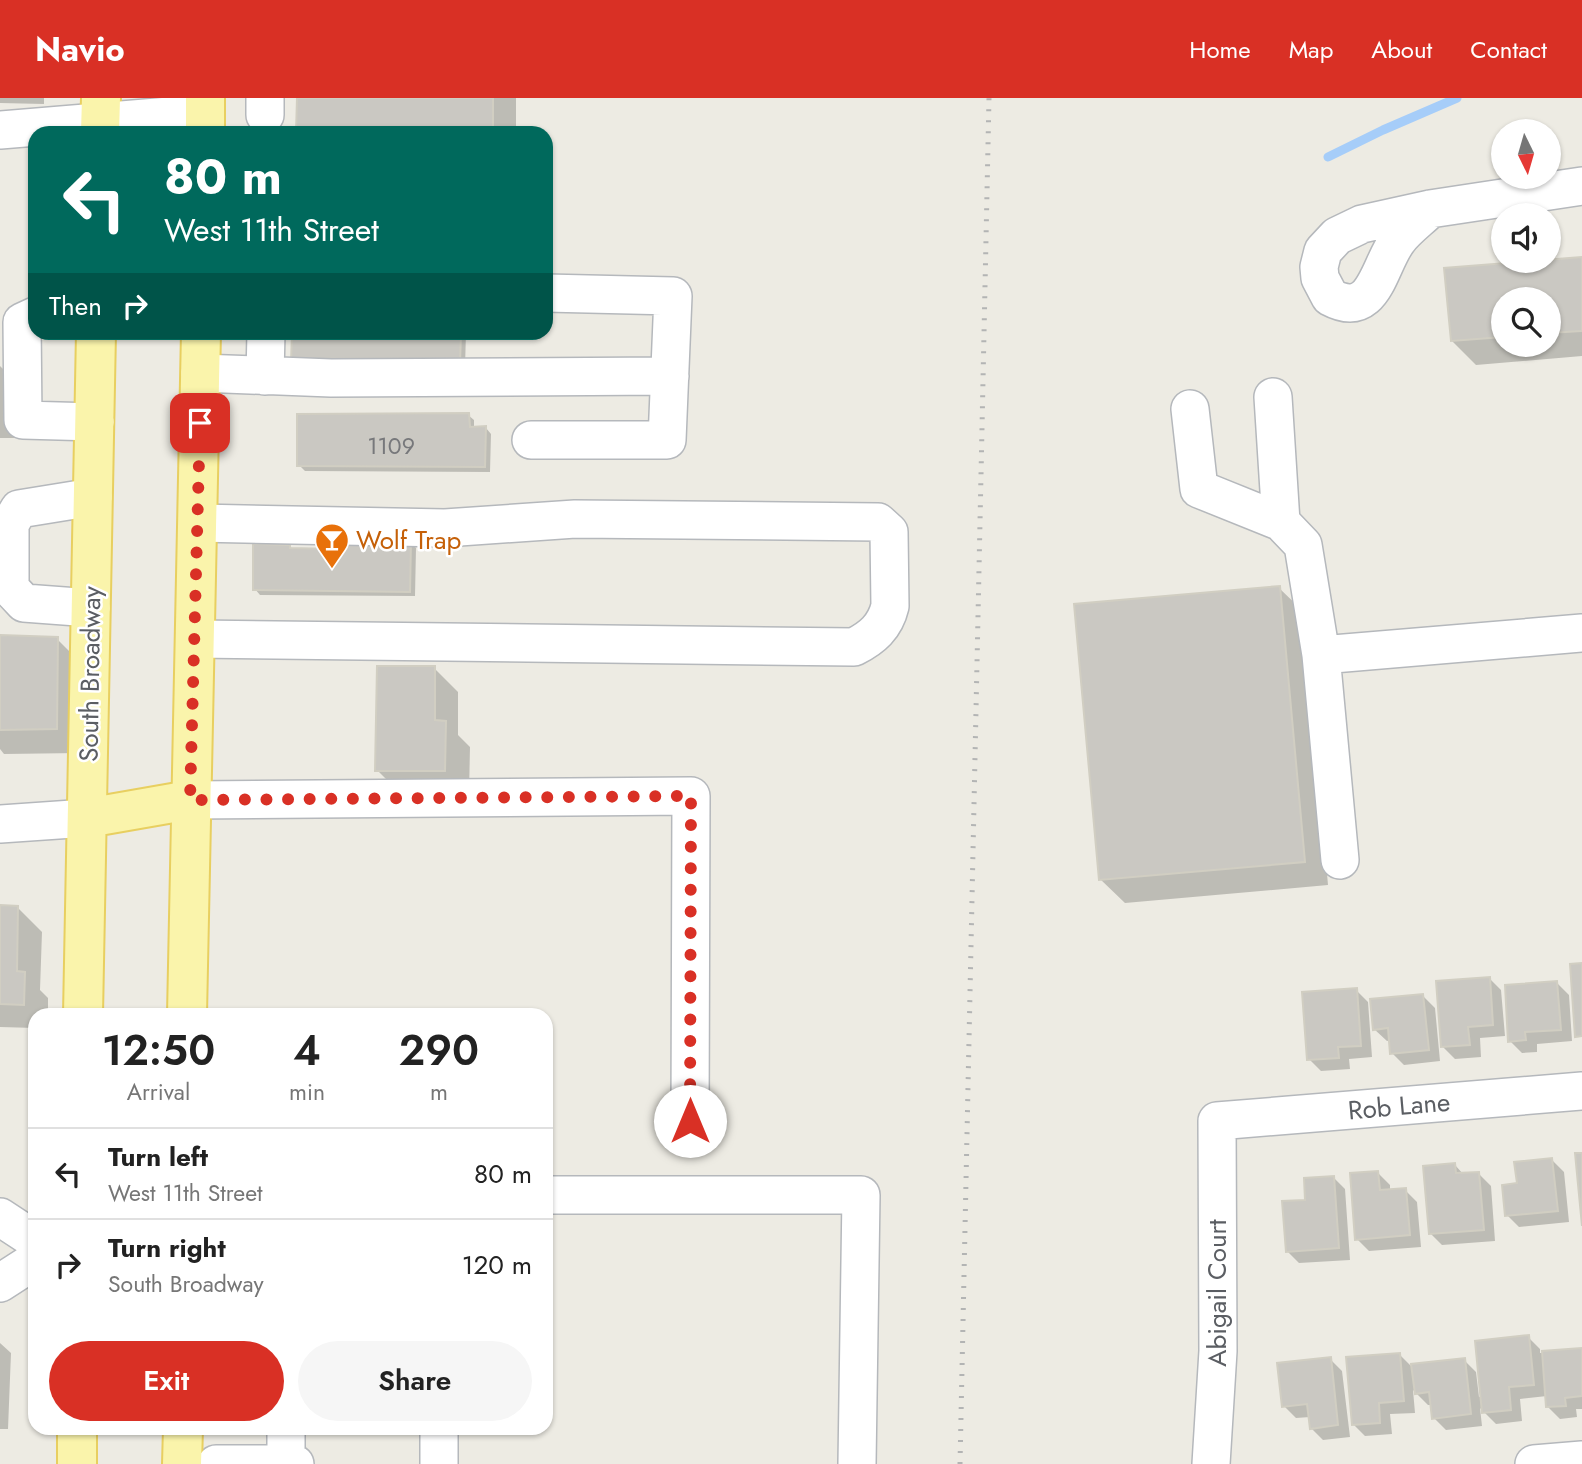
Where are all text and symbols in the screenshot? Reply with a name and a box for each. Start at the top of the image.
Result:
text: Navio [35,26,125,73]
text: Home [1189,32,1251,67]
text: Map [1289,32,1333,67]
text: About [1371,32,1432,67]
text: Contact [1470,32,1547,67]
north arrow [1491,119,1561,189]
map controls [1491,119,1561,357]
text: 80 m [164,142,282,212]
icon: left [49,154,140,245]
button: sound [1491,203,1561,273]
text: West 11th Street [164,207,379,253]
text: Then [49,287,102,325]
icon: right [116,287,154,325]
button: search [1491,287,1561,357]
pin [170,393,230,453]
icon: arrive [181,404,219,442]
house number: 1109 [367,429,415,463]
bar icon: Wolf Trap [313,521,351,570]
place label: Wolf Trap [356,521,461,559]
street label: South Broadway [69,585,111,762]
text: 12:50 [102,1020,215,1081]
text: 4 [293,1020,321,1081]
text: 290 [399,1020,479,1081]
text: Arrival [127,1075,190,1109]
text: min [289,1075,325,1109]
text: m [430,1075,448,1109]
street label: Rob Lane [1346,1083,1452,1129]
position arrow [653,1084,727,1158]
text: Turn left [108,1138,208,1176]
icon: left [49,1155,87,1193]
text: 80 m [474,1155,532,1193]
text: West 11th Street [108,1176,263,1210]
street label: Abigail Court [1198,1219,1236,1367]
text: Turn right [108,1229,226,1267]
icon: right [49,1246,87,1284]
text: 120 m [462,1246,532,1284]
text: South Broadway [108,1267,264,1301]
button: Exit [49,1341,284,1421]
button: Share [298,1341,532,1421]

